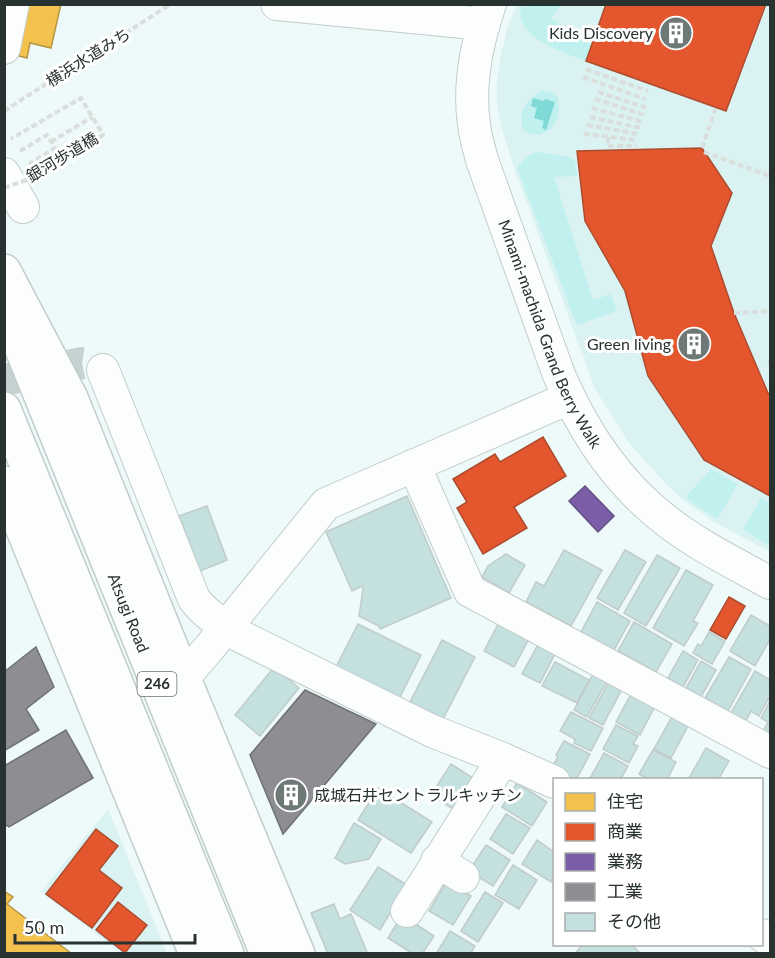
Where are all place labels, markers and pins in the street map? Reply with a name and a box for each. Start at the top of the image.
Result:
building icon: Kids Discovery [658,15,694,51]
place label: Kids Discovery [549,23,654,42]
building icon: Green living [676,326,712,362]
place label: Green living [587,334,671,353]
building icon: 成城石井セントラルキッチン [273,777,309,813]
place label: 成城石井セントラルキッチン [314,785,522,804]

